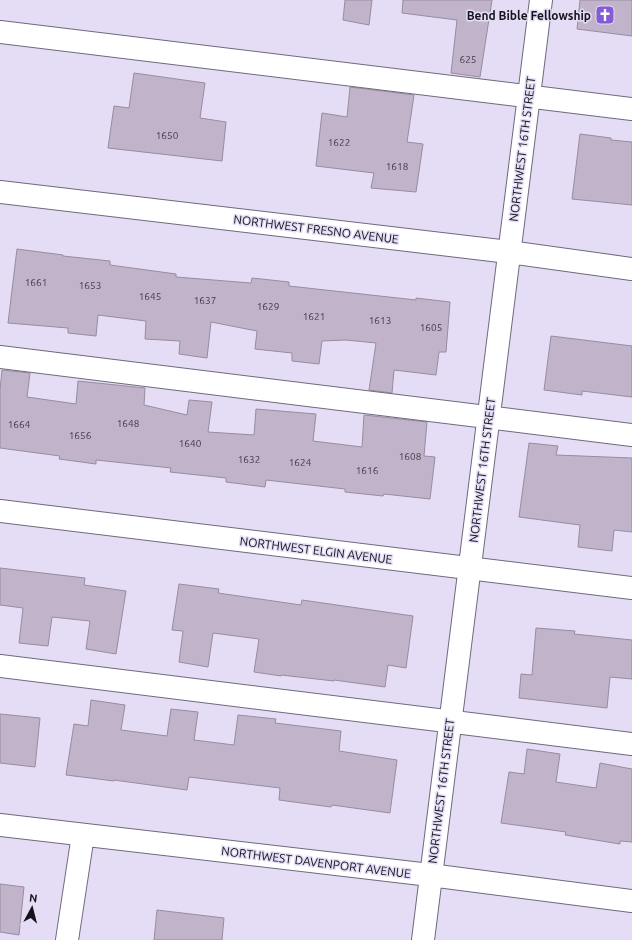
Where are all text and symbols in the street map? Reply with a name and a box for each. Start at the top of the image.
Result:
church icon: Bend Bible Fellowship [594,4,616,26]
place label: Bend Bible Fellowship [467,9,591,22]
house number: 625 [460,54,476,65]
street label: NORTHWEST 16TH STREET [507,76,537,222]
house number: 1650 [156,130,179,141]
house number: 1622 [328,137,350,148]
house number: 1618 [386,161,409,172]
street label: NORTHWEST FRESNO AVENUE [233,212,400,246]
house number: 1661 [25,277,47,288]
house number: 1653 [79,280,101,291]
house number: 1645 [139,291,161,302]
house number: 1637 [194,295,216,306]
house number: 1629 [257,301,279,312]
house number: 1621 [303,311,325,322]
house number: 1613 [369,315,391,326]
house number: 1605 [420,322,442,333]
street label: NORTHWEST 16TH STREET [467,397,497,543]
house number: 1648 [117,418,140,429]
house number: 1664 [8,419,31,430]
house number: 1656 [69,430,92,441]
house number: 1640 [179,438,202,449]
house number: 1608 [399,451,422,462]
house number: 1632 [238,454,260,465]
house number: 1624 [289,457,312,468]
house number: 1616 [356,465,379,476]
street label: NORTHWEST ELGIN AVENUE [239,534,393,566]
street label: NORTHWEST 16TH STREET [426,718,456,864]
street label: NORTHWEST DAVENPORT AVENUE [221,844,412,880]
north arrow [12,888,52,928]
text: N [28,892,38,905]

